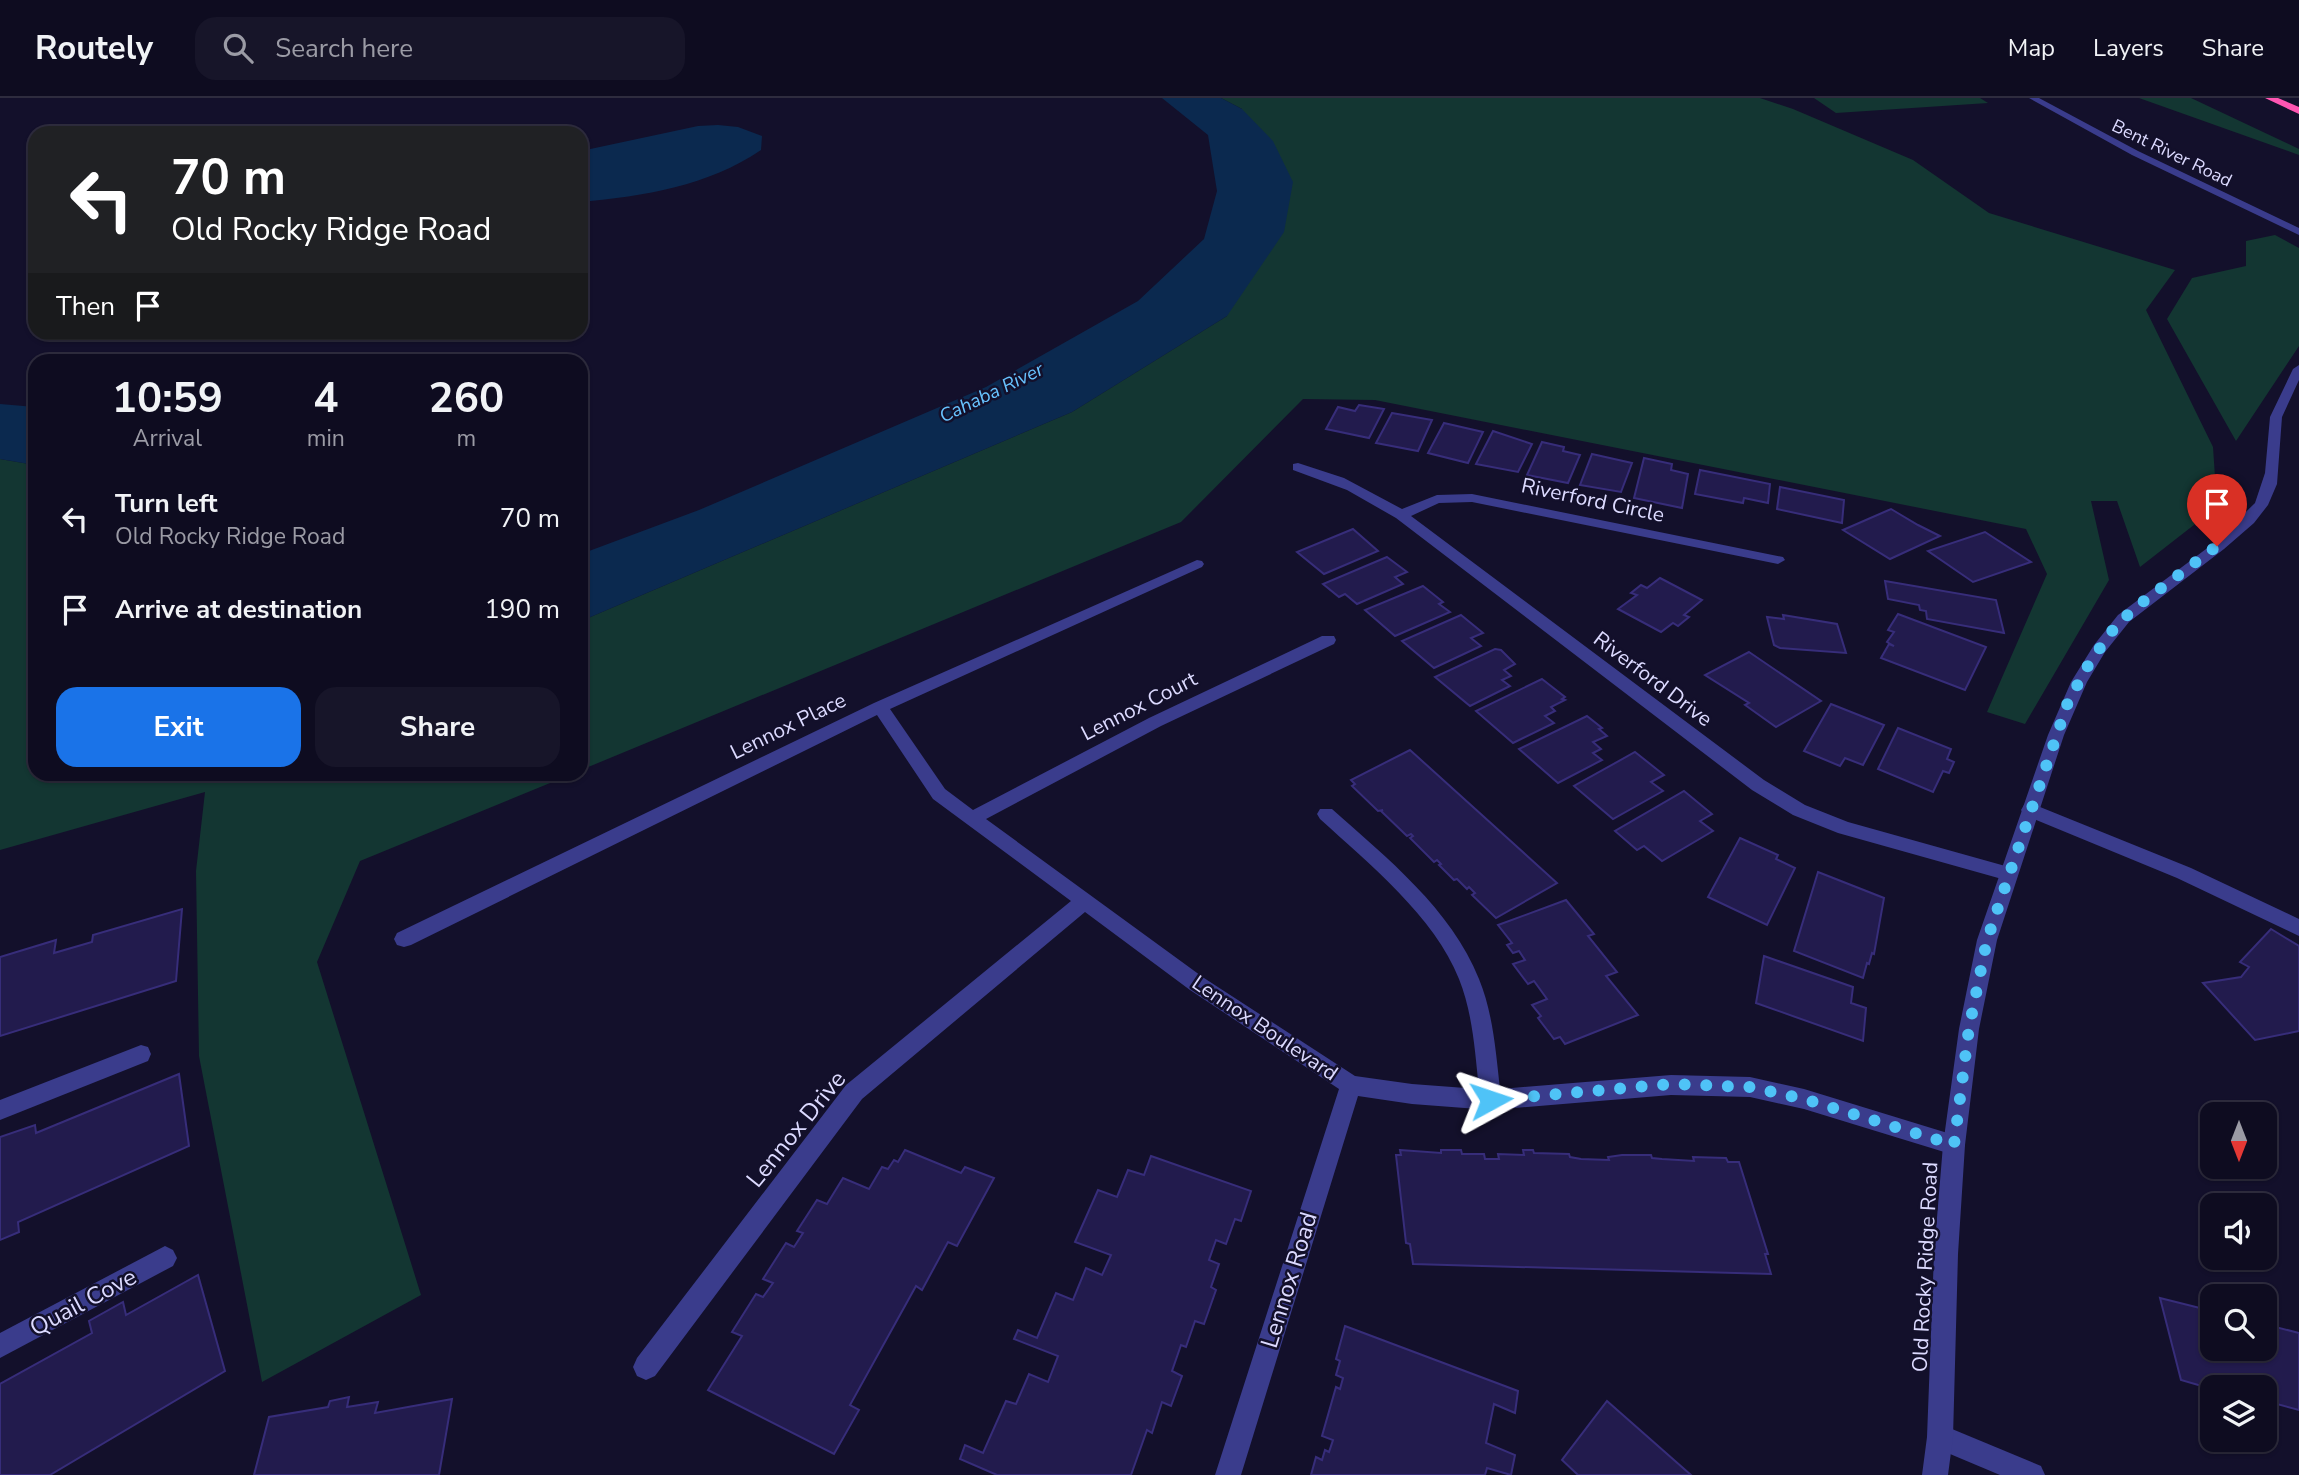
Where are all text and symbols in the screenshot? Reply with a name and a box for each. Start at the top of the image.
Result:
search box [195,17,685,80]
text: Routely [35,26,153,71]
icon: search [219,29,257,67]
text: Search here [275,31,413,66]
text: Map [2008,32,2055,64]
text: Layers [2093,32,2164,64]
text: Share [2202,32,2264,64]
street label: Bent River Road [2108,114,2236,192]
text: 70 m [171,144,286,211]
icon: left [56,154,147,245]
text: Old Rocky Ridge Road [171,208,491,251]
icon: arrive [129,287,167,325]
text: Then [56,289,115,324]
water label: Cahaba River [935,356,1049,429]
text: 10:59 [112,370,223,427]
text: 4 [313,370,338,427]
text: 260 [429,370,504,427]
text: Arrival [133,423,202,454]
text: min [307,423,345,454]
text: m [457,423,476,454]
street label: Riverford Circle [1519,471,1667,529]
pin [2187,474,2247,546]
icon: arrive [2198,485,2236,523]
text: Turn left [115,486,218,521]
icon: left [56,500,94,538]
text: 70 m [500,501,560,536]
text: Old Rocky Ridge Road [115,521,345,552]
icon: arrive [56,591,94,629]
text: Arrive at destination [115,592,362,627]
text: 190 m [484,592,560,627]
street label: Riverford Drive [1588,625,1718,733]
street label: Lennox Court [1076,665,1202,747]
street label: Lennox Place [725,686,851,766]
button: Exit [56,687,301,767]
button: Share [315,687,560,767]
street label: Lennox Boulevard [1187,969,1343,1087]
position arrow [1454,1063,1528,1137]
street label: Lennox Drive [739,1064,853,1194]
north arrow [2200,1102,2277,1180]
map controls [2200,1102,2277,1452]
street label: Old Rocky Ridge Road [1906,1161,1944,1373]
button: sound [2200,1193,2277,1270]
street label: Lennox Road [1253,1208,1325,1352]
street label: Quail Cove [24,1260,142,1344]
button: search [2200,1284,2277,1361]
button: layers [2200,1375,2277,1452]

